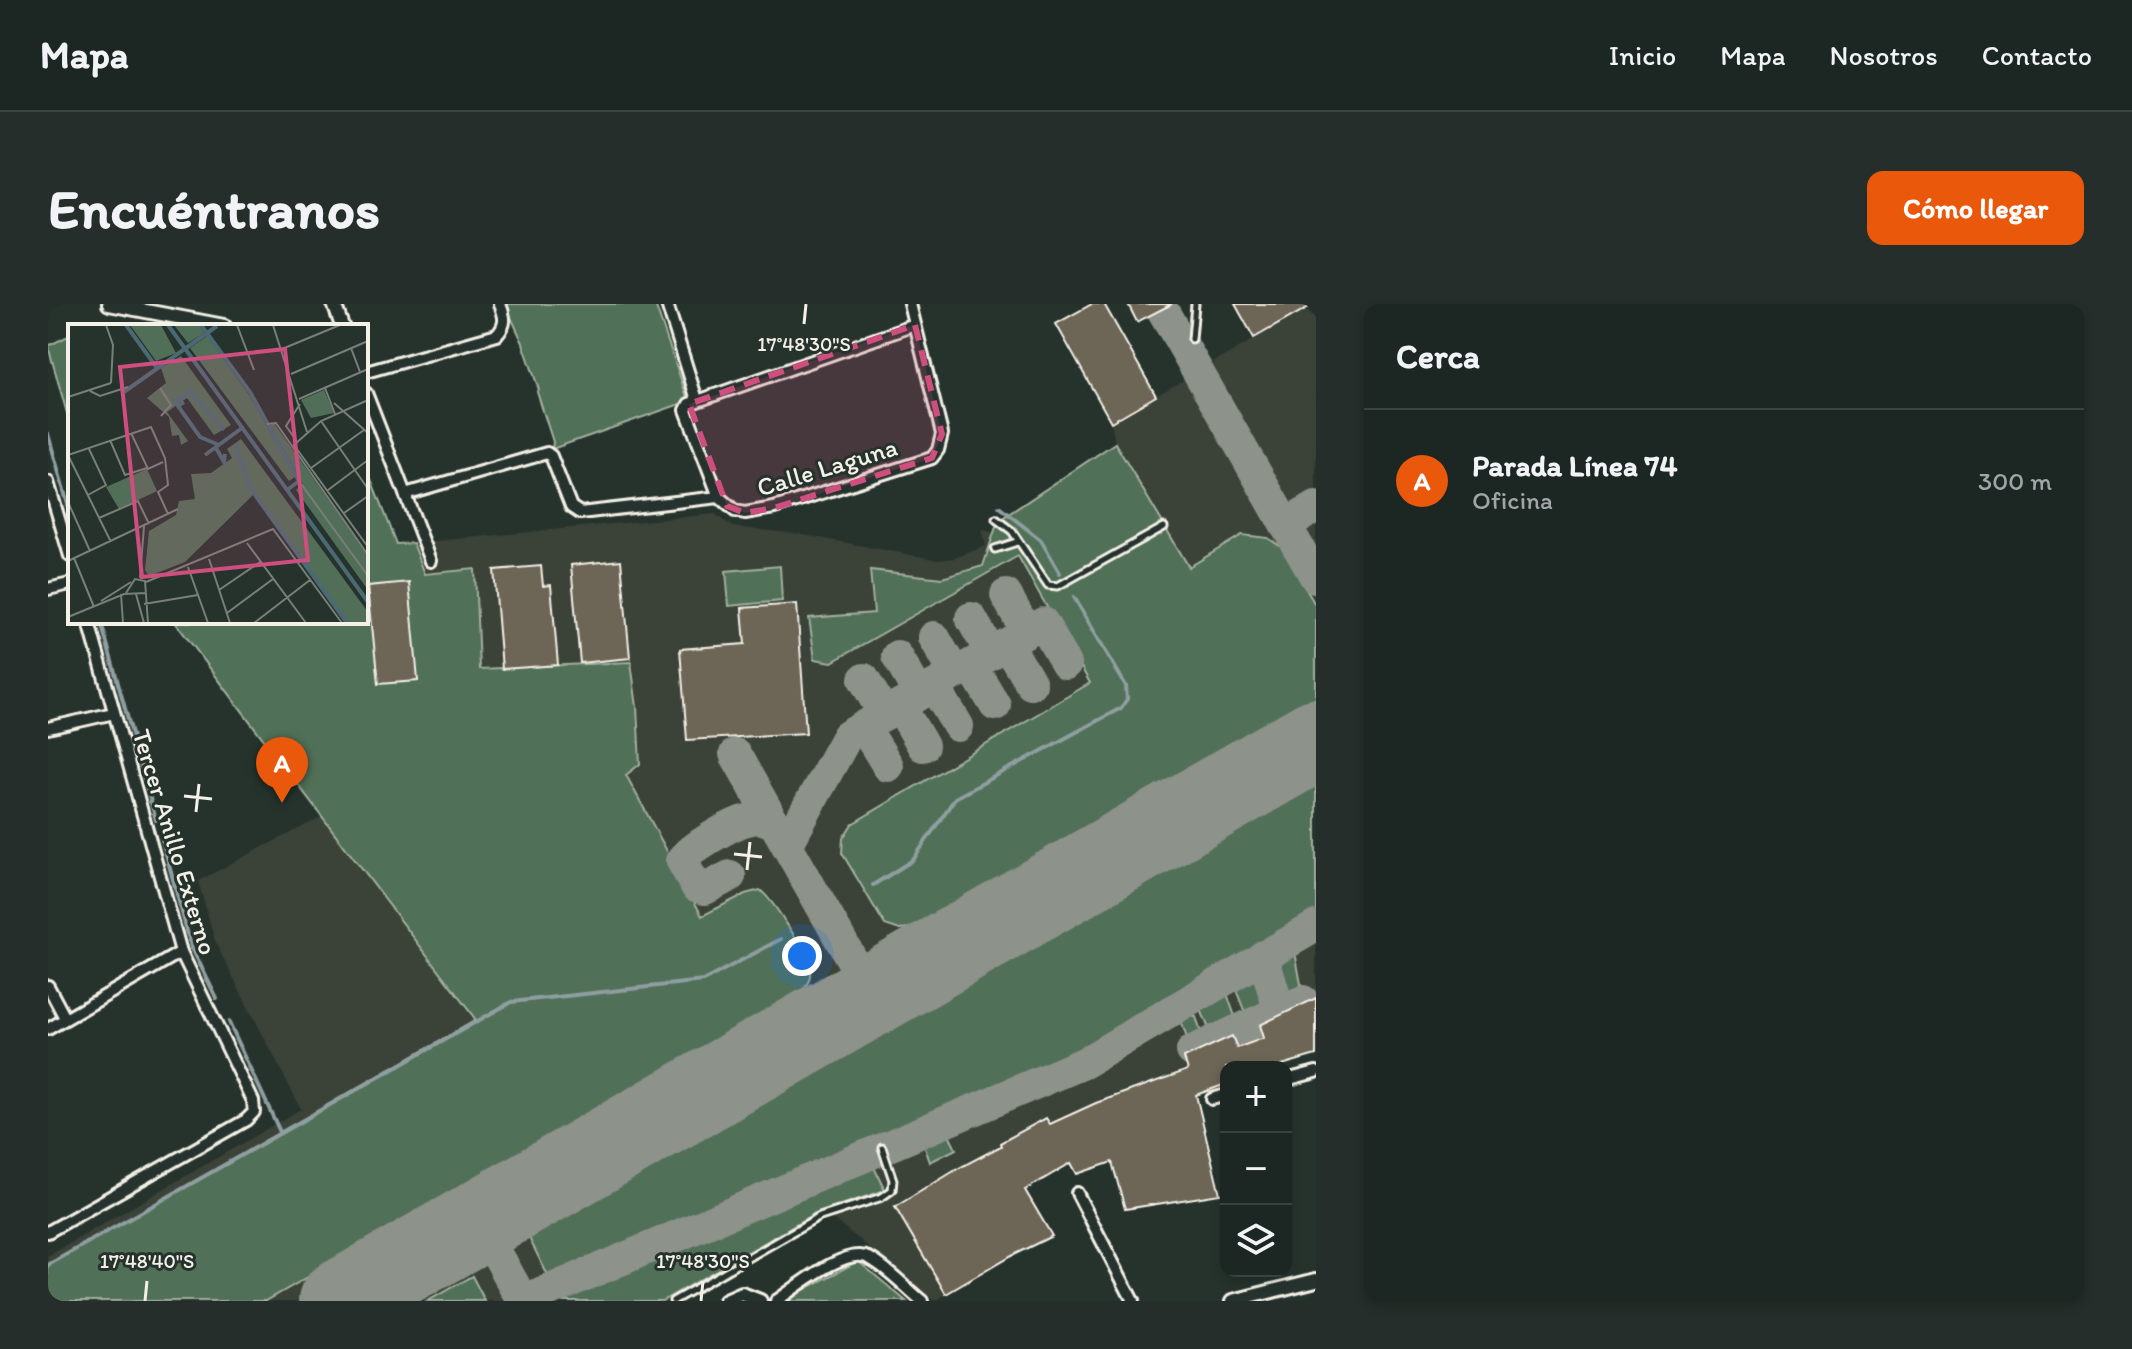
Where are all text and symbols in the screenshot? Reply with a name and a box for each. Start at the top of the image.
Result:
text: Mapa [40,32,128,78]
text: Inicio [1609,38,1676,72]
text: Mapa [1720,38,1786,72]
text: Nosotros [1830,38,1938,72]
text: Contacto [1982,38,2092,72]
button: Cómo llegar [1867,171,2084,245]
text: Encuéntranos [48,175,380,242]
inset map [68,324,368,624]
text: 17°48'30"S [757,332,851,356]
text: Cerca [1396,336,1480,377]
street label: Calle Laguna [753,430,901,504]
text: Parada Línea 74 [1472,447,1677,484]
text: A [1414,465,1430,497]
text: 300 m [1978,465,2052,497]
text: Oficina [1472,484,1553,516]
street label: Tercer Anillo Externo [125,725,225,959]
pin: A [256,737,308,803]
your location [782,936,822,976]
map controls [1220,1061,1292,1277]
button: + [1220,1061,1292,1133]
button: − [1220,1133,1292,1205]
button: layers [1220,1205,1292,1277]
text: 17°48'40"S [100,1249,194,1273]
text: 17°48'30"S [656,1249,750,1273]

